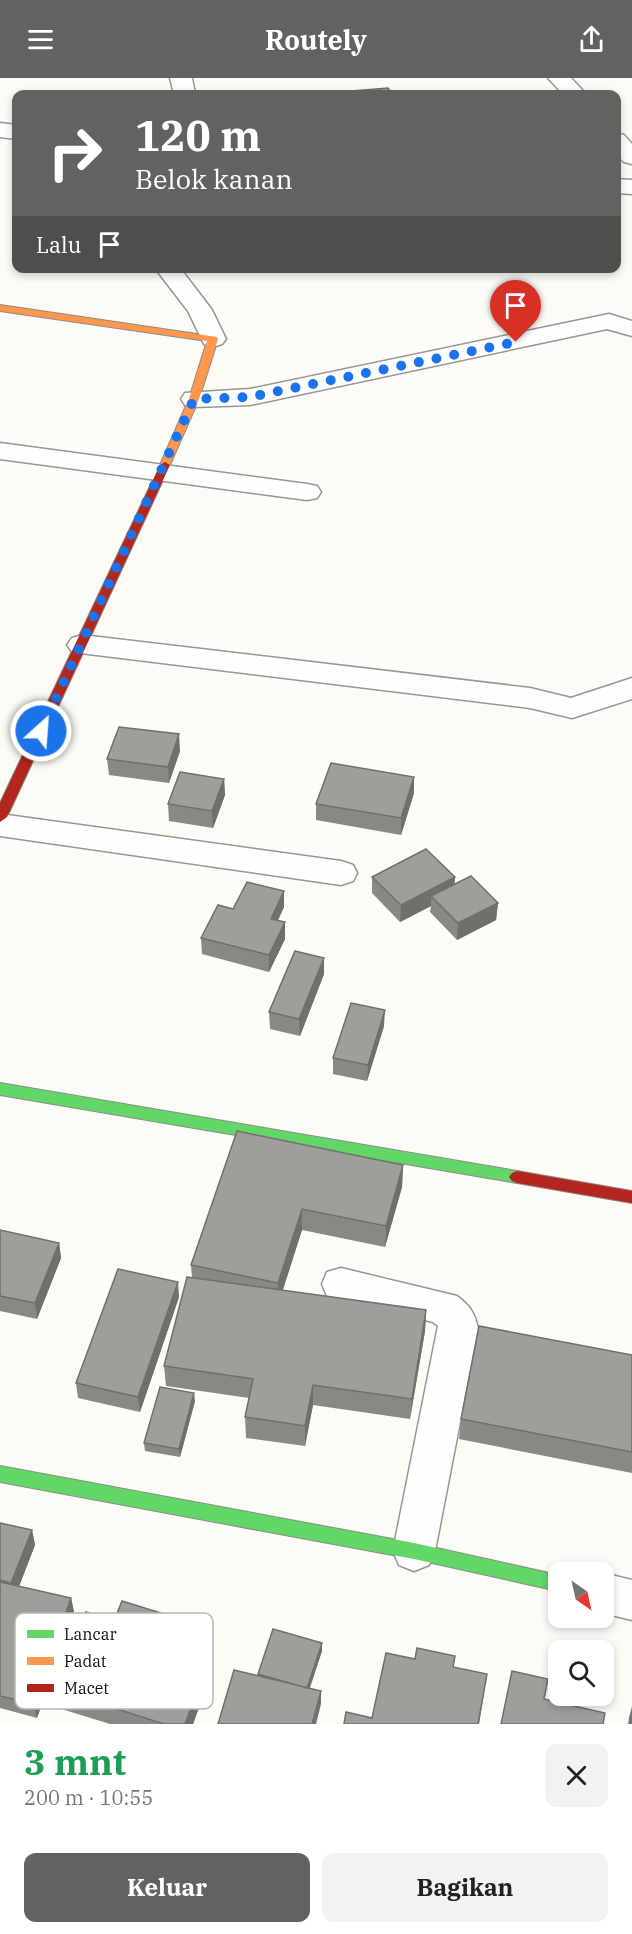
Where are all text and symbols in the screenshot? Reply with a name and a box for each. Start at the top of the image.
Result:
text: Routely [265,22,367,57]
icon: menu [24,23,57,56]
icon: share [575,23,608,56]
text: 120 m [135,108,261,163]
icon: right [36,114,114,192]
text: Belok kanan [135,161,293,196]
icon: arrive [93,228,126,261]
text: Lalu [36,230,81,259]
pin [490,280,541,342]
icon: arrive [499,289,532,322]
position arrow [9,699,73,763]
north arrow [548,1562,614,1628]
map controls [548,1562,614,1706]
legend [15,1613,213,1709]
text: Lancar [64,1624,117,1644]
button: search [548,1640,614,1706]
text: Padat [64,1651,107,1671]
text: Macet [64,1678,109,1698]
text: 3 mnt [24,1738,126,1785]
button: close [545,1744,608,1807]
text: 200 m · 10:55 [24,1784,153,1811]
button: Keluar [24,1853,310,1922]
button: Bagikan [322,1853,608,1922]

